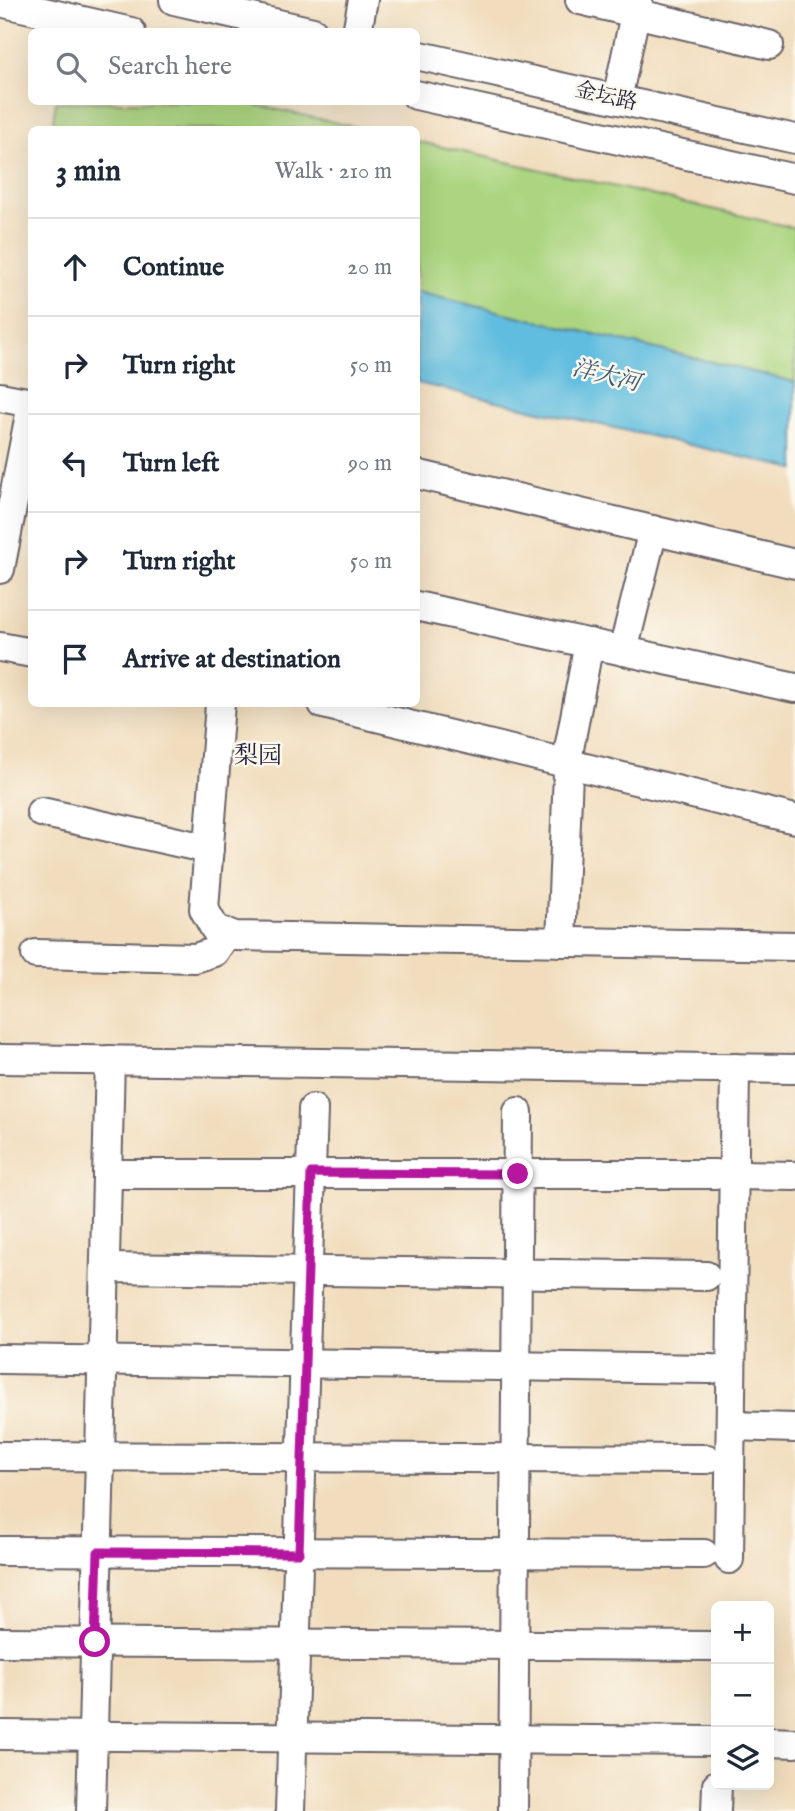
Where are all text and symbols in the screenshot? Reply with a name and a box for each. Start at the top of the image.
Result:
search box [28,28,420,105]
icon: search [52,48,90,86]
text: Search here [108,50,232,83]
street label: 金坛路 [572,77,640,117]
text: 3 min [56,153,121,191]
text: Walk · 210 m [275,157,392,186]
icon: ahead [56,248,94,286]
text: Continue [123,251,224,284]
text: 20 m [347,253,392,282]
icon: right [56,346,94,384]
text: Turn right [123,349,236,382]
text: 50 m [350,351,392,380]
water label: 洋大河 [569,354,647,399]
icon: left [56,444,94,482]
text: Turn left [123,447,220,480]
text: 90 m [348,449,392,478]
icon: right [56,542,94,580]
text: Turn right [123,545,236,578]
text: 50 m [350,547,392,576]
icon: arrive [56,640,94,678]
text: Arrive at destination [123,643,341,676]
district label: 梨园 [234,741,282,772]
route end [502,1158,533,1189]
map controls [711,1601,774,1790]
button: + [711,1601,774,1664]
route start [79,1626,110,1657]
button: − [711,1664,774,1727]
button: layers [711,1727,774,1790]

